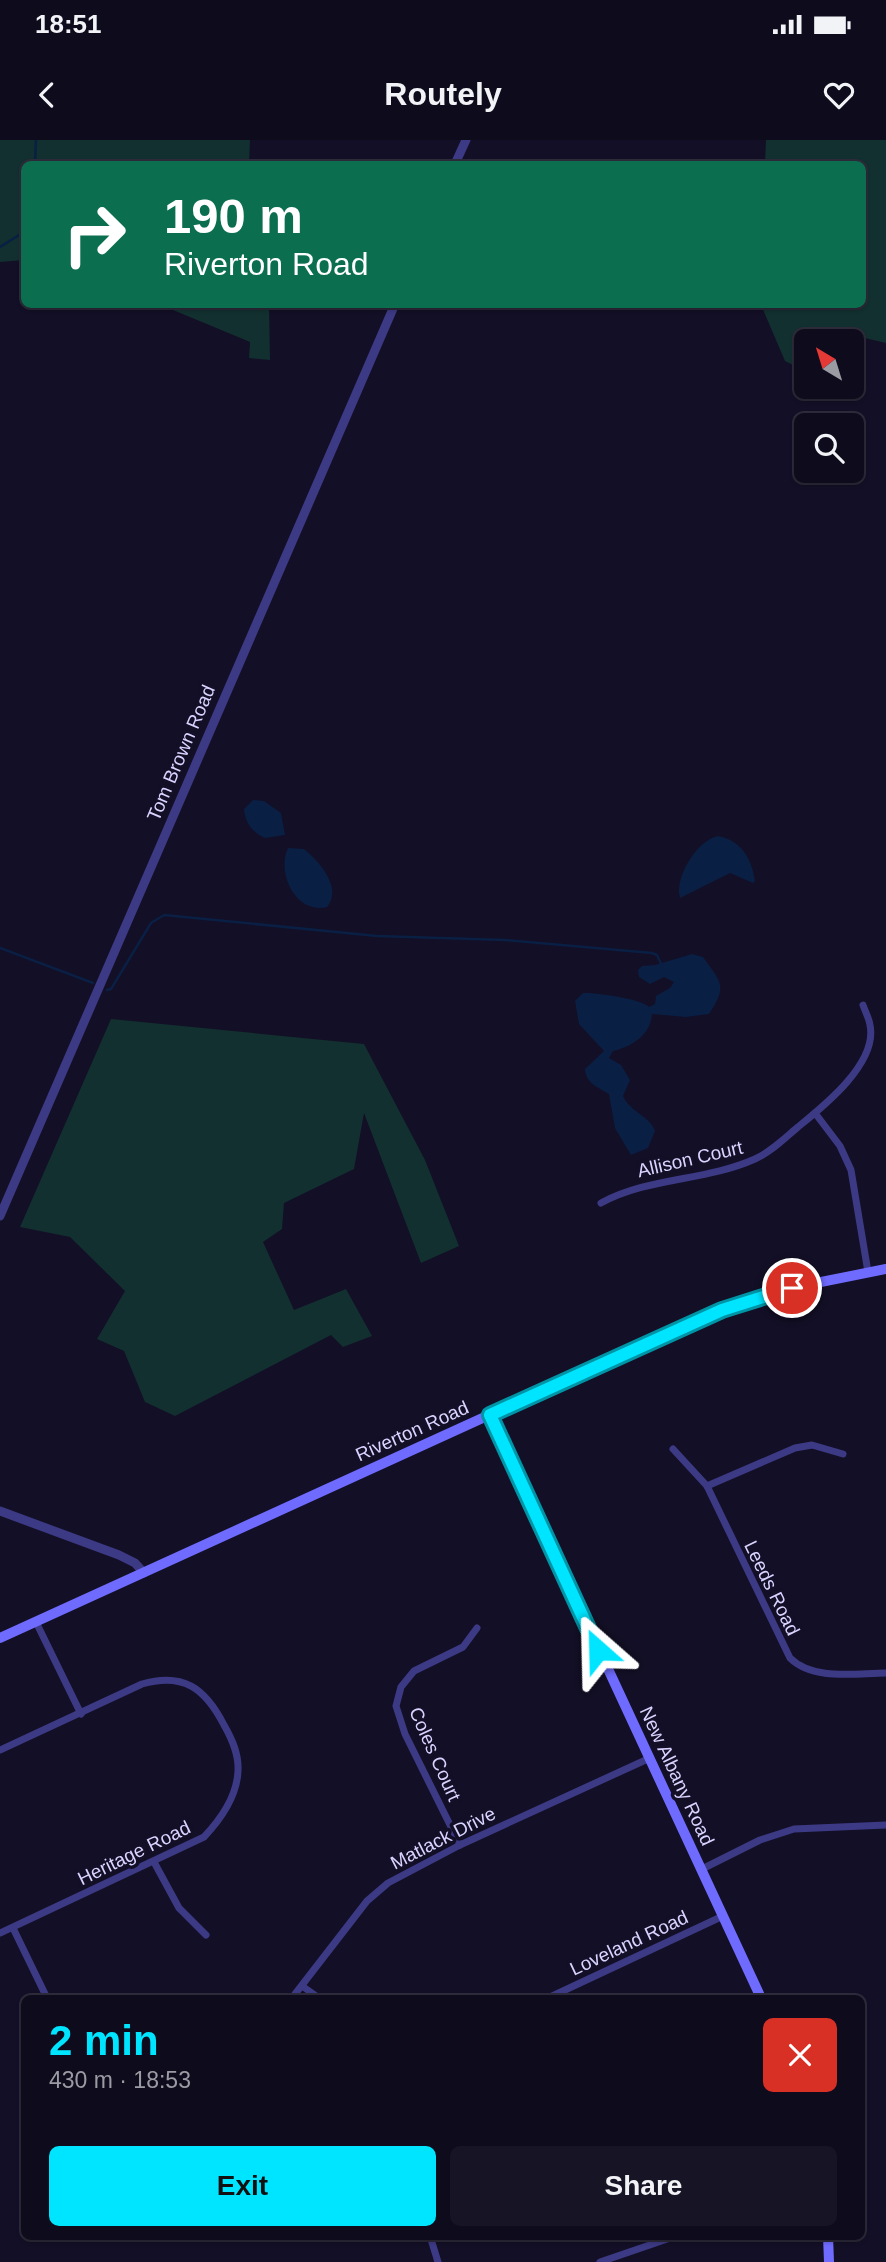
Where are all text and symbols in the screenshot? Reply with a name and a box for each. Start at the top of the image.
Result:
text: 18:51 [35,9,102,39]
icon: back [28,76,66,114]
text: Routely [384,76,502,112]
icon: heart [820,76,858,114]
icon: right [49,189,140,280]
text: 190 m [164,189,303,243]
text: Riverton Road [164,246,369,282]
north arrow [794,329,864,399]
map controls [794,329,864,483]
button: search [794,413,864,483]
street label: Tom Brown Road [143,682,219,824]
street label: Allison Court [635,1136,746,1181]
pin [762,1258,822,1318]
icon: arrive [773,1269,811,1307]
street label: Riverton Road [352,1397,472,1465]
street label: Leeds Road [740,1537,804,1639]
position arrow [561,1613,635,1687]
street label: New Albany Road [636,1703,718,1849]
street label: Coles Court [405,1704,465,1805]
street label: Matlack Drive [387,1803,499,1873]
street label: Heritage Road [74,1817,194,1889]
street label: Loveland Road [567,1906,691,1980]
text: 2 min [49,2017,159,2064]
button: close [763,2018,837,2092]
text: 430 m · 18:53 [49,2067,191,2093]
button: Exit [49,2146,436,2226]
button: Share [450,2146,837,2226]

